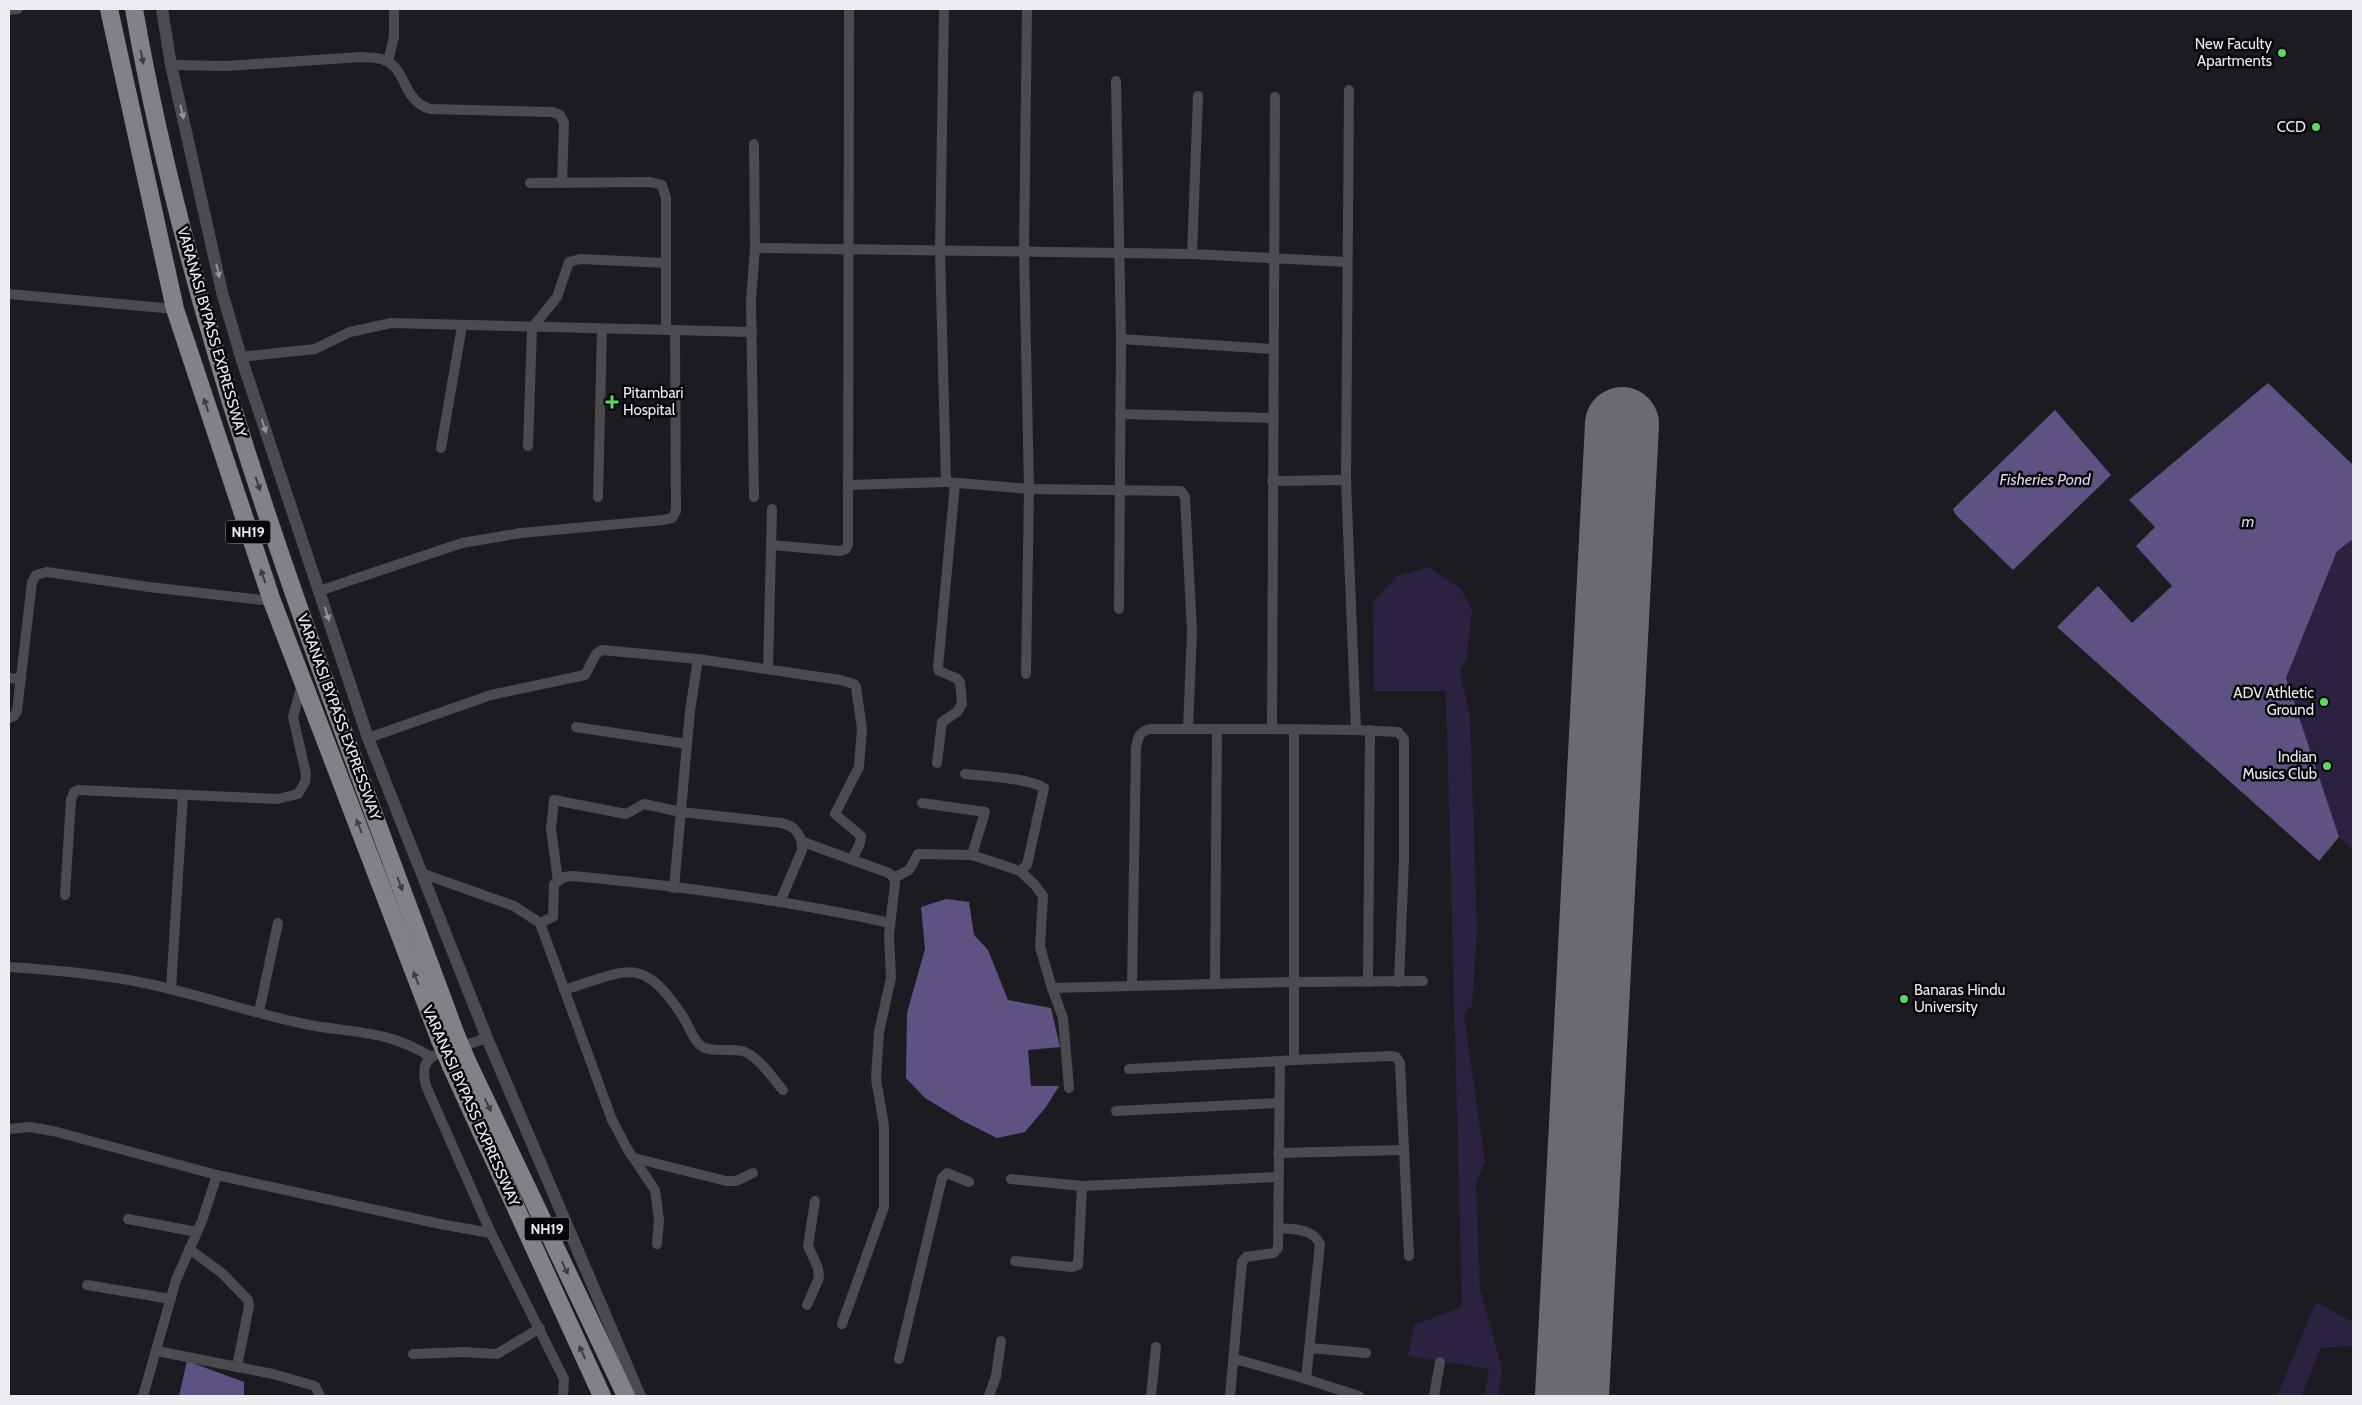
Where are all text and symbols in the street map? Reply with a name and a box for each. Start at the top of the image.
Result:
place label: New Faculty Apartments [2195,35,2272,70]
marker: New Faculty Apartments [2276,47,2288,59]
one-way arrow [139,49,147,65]
one-way arrow [178,105,186,120]
place label: CCD [2277,118,2306,136]
marker: CCD [2310,121,2322,133]
street label: VARANASI BYPASS EXPRESSWAY [173,225,251,440]
one-way arrow [214,263,222,278]
place label: Pitambari Hospital [623,384,684,419]
marker: Pitambari Hospital [605,395,619,409]
one-way arrow [202,398,209,413]
one-way arrow [261,419,268,434]
water label: Fisheries Pond [1999,470,2091,489]
one-way arrow [255,476,262,491]
water label: m [2242,512,2255,531]
road number: NH19 [226,520,270,544]
one-way arrow [259,568,267,583]
one-way arrow [323,606,331,621]
street label: VARANASI BYPASS EXPRESSWAY [293,612,385,823]
place label: ADV Athletic Ground [2233,684,2314,719]
marker: ADV Athletic Ground [2318,696,2330,708]
place label: Indian Musics Club [2242,748,2317,783]
marker: Indian Musics Club [2321,760,2333,772]
one-way arrow [355,818,363,833]
one-way arrow [396,877,404,892]
one-way arrow [412,970,419,985]
place label: Banaras Hindu University [1914,981,2005,1016]
marker: Banaras Hindu University [1898,993,1910,1005]
street label: VARANASI BYPASS EXPRESSWAY [418,1003,524,1210]
one-way arrow [484,1098,492,1112]
road number: NH19 [524,1218,570,1240]
one-way arrow [561,1261,569,1275]
one-way arrow [577,1345,585,1359]

